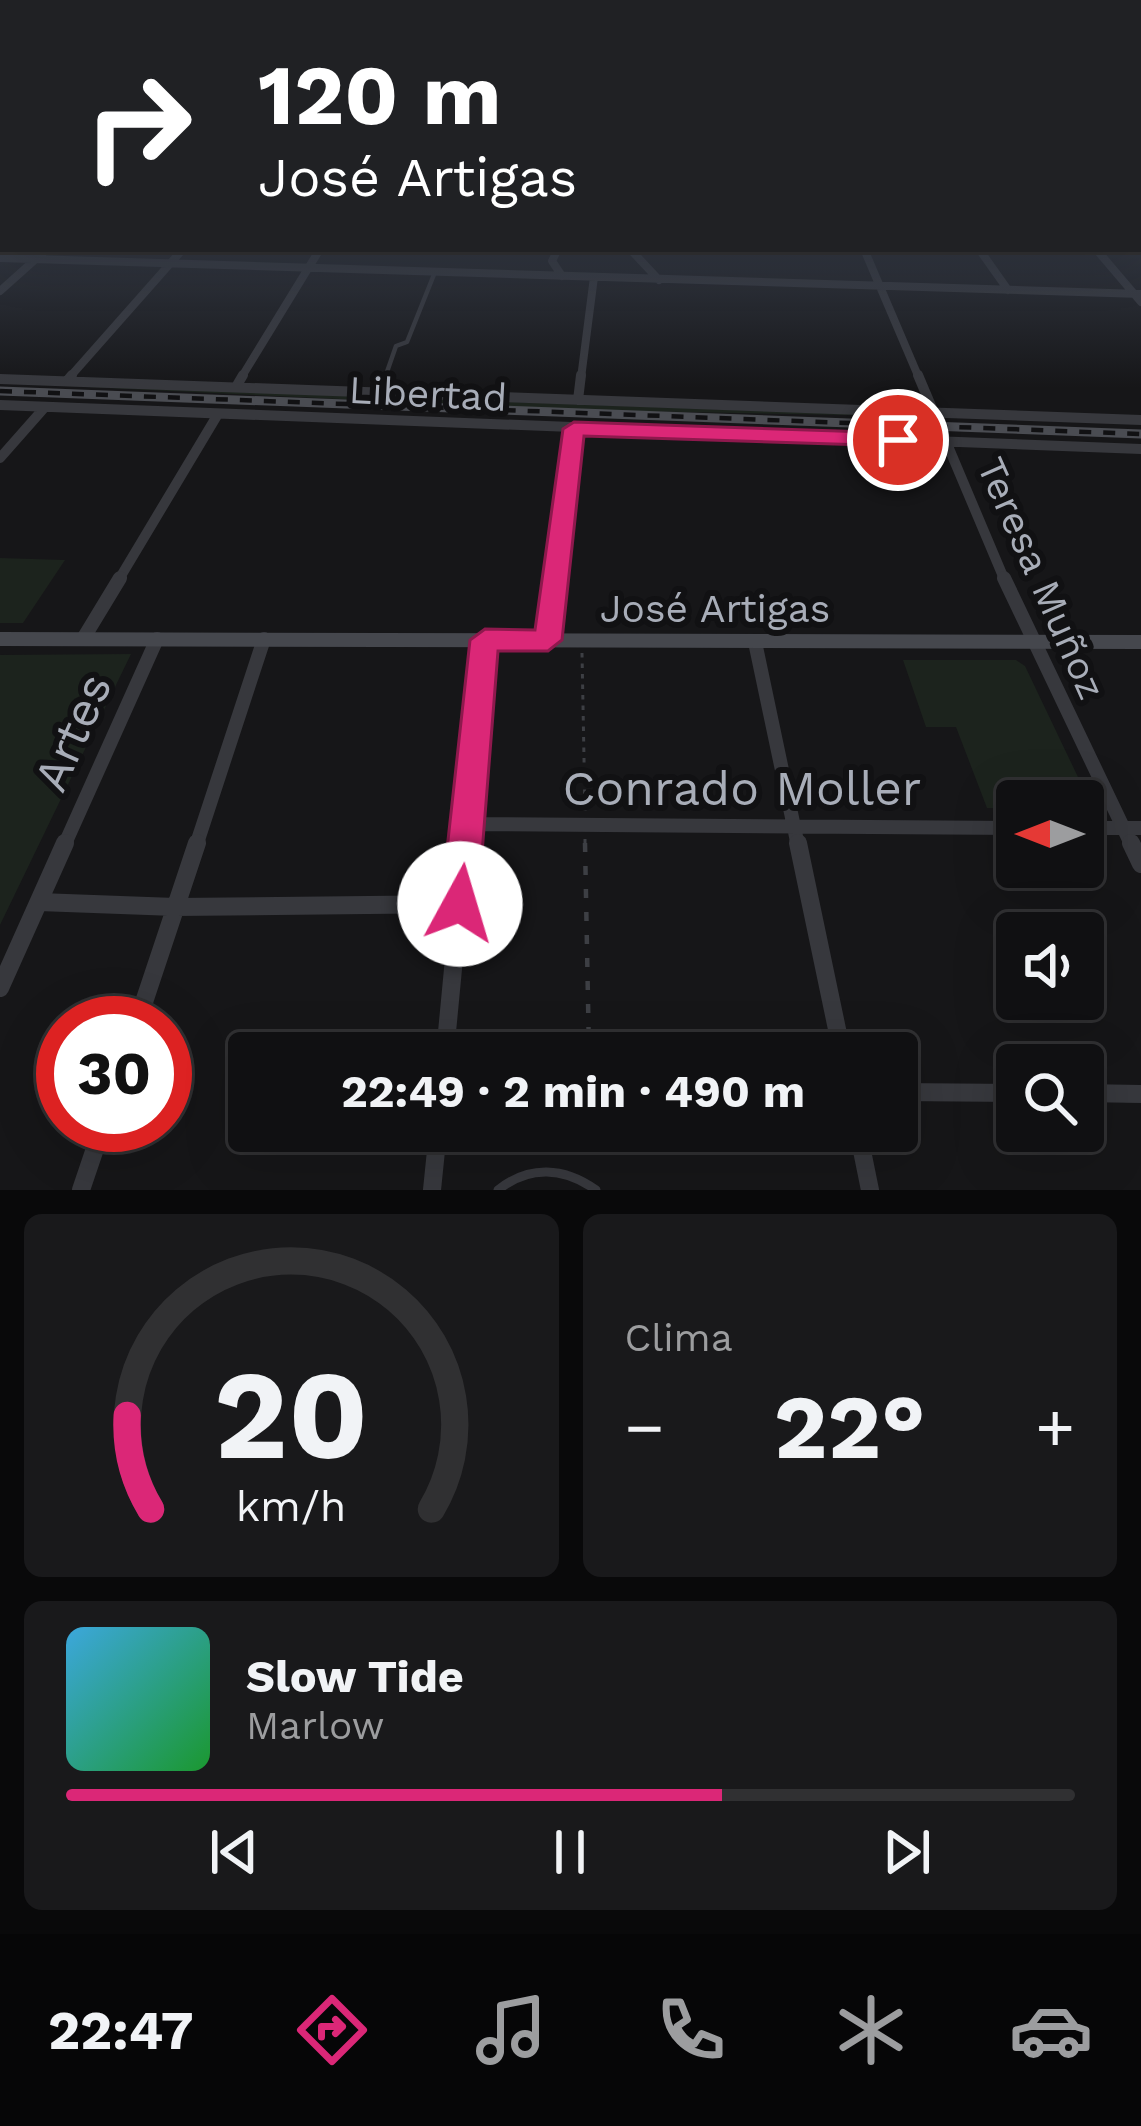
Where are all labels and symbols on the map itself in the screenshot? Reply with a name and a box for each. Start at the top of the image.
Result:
street label: Libertad [348,367,508,420]
pin [847,389,949,491]
street label: Teresa Muñoz [968,450,1115,706]
street label: José Artigas [600,586,830,631]
street label: Artes [21,664,123,800]
street label: Conrado Moller [563,760,921,817]
north arrow [996,780,1104,888]
position arrow [397,841,523,967]
speed limit sign: 30 [36,996,192,1152]

